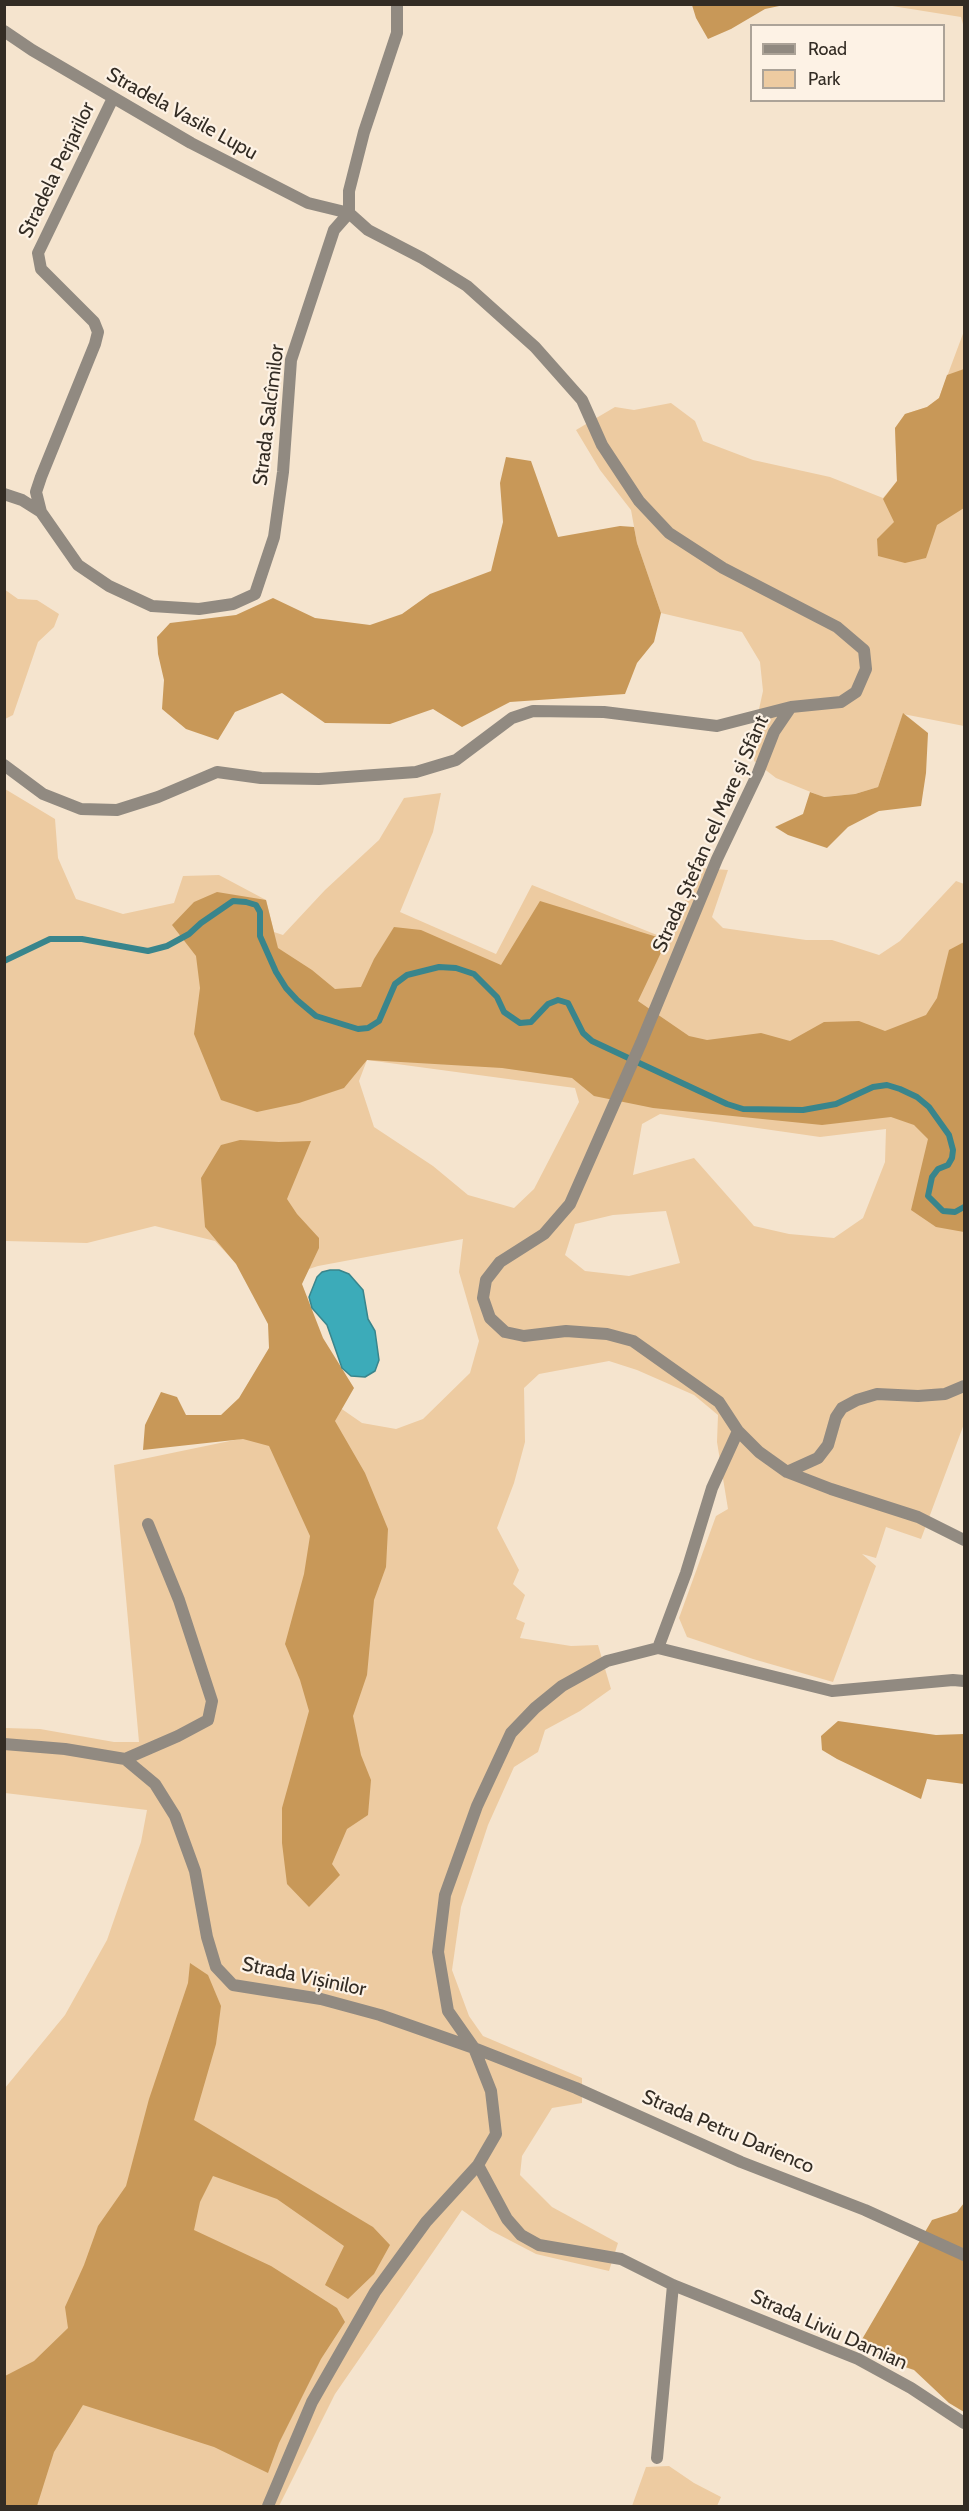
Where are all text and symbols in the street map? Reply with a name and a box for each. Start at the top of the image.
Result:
legend [750,24,945,102]
text: Road [808,38,847,60]
street label: Stradela Vasile Lupu [102,63,262,165]
text: Park [808,68,840,90]
street label: Stradela Perjarilor [14,98,100,242]
street label: Strada Salcîmilor [248,343,290,487]
street label: Strada Ștefan cel Mare și Sfânt [648,712,774,956]
street label: Strada Vișinilor [240,1952,368,2002]
street label: Strada Petru Darienco [638,2085,818,2179]
street label: Strada Liviu Damian [747,2285,911,2375]

